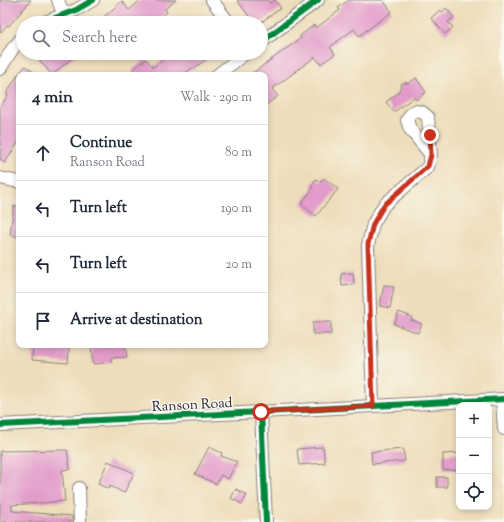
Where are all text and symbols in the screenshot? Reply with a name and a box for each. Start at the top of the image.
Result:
search box [16,16,268,60]
icon: search [30,27,52,49]
text: Search here [62,28,137,49]
text: 4 min [32,86,73,110]
text: Walk · 290 m [180,89,252,107]
route end [421,126,439,144]
text: Continue [70,133,132,154]
icon: ahead [32,142,54,164]
text: 80 m [225,144,252,162]
text: Ranson Road [70,154,145,172]
icon: left [32,198,54,220]
text: Turn left [70,198,127,219]
text: 190 m [221,200,252,218]
icon: left [32,254,54,276]
text: Turn left [70,254,127,275]
text: 20 m [226,256,252,274]
icon: arrive [32,310,54,332]
text: Arrive at destination [70,310,203,331]
street label: Ranson Road [151,394,233,418]
map controls [456,402,492,510]
button: + [456,402,492,438]
route start [252,403,270,421]
button: − [456,438,492,474]
button: locate [456,474,492,510]

